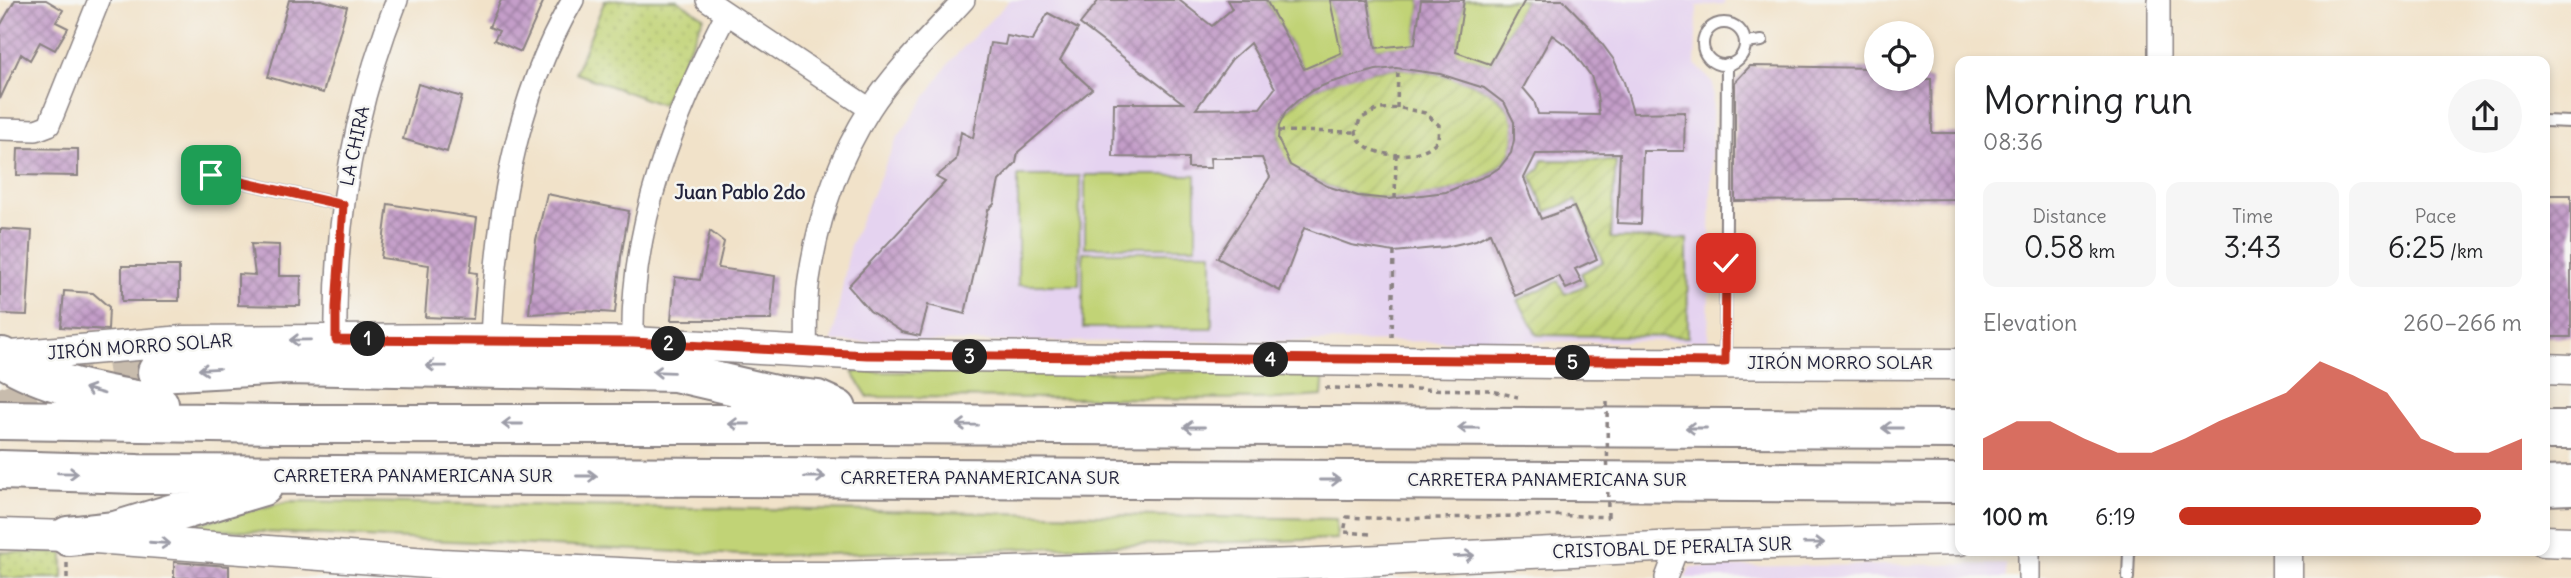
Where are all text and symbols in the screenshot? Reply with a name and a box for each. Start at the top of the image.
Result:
map controls [1864,21,1934,91]
button: locate [1864,21,1934,91]
text: Morning run [1983,77,2193,124]
button: share [2448,79,2522,153]
street label: LA CHIRA [335,104,374,188]
text: 08:36 [1983,127,2043,156]
pin [181,145,241,205]
icon: arrive [192,156,230,194]
district label: Juan Pablo 2do [674,180,806,204]
text: Distance [2032,204,2107,228]
text: Time [2232,204,2273,228]
text: Pace [2415,204,2456,228]
text: 0.58 [2024,228,2084,266]
text: 3:43 [2223,228,2282,266]
text: 6:25 [2388,228,2446,266]
pin [1696,233,1756,293]
text: km [2084,239,2115,263]
text: /km [2446,239,2483,263]
icon: check [1707,244,1745,282]
text: Elevation [1983,308,2077,337]
text: 260–266 m [2403,308,2522,337]
pin: 1 [350,322,386,356]
text: 1 [364,326,371,350]
pin: 2 [652,326,686,362]
street label: JIRÓN MORRO SOLAR [47,329,233,364]
text: 2 [663,331,674,355]
one-way arrow [288,333,311,347]
pin: 3 [953,340,988,374]
pin: 4 [1254,342,1288,378]
text: 3 [964,344,975,368]
pin: 5 [1556,346,1590,380]
text: 4 [1265,347,1276,371]
text: 5 [1567,350,1578,374]
street label: JIRÓN MORRO SOLAR [1747,351,1933,374]
one-way arrow [425,360,448,373]
one-way arrow [198,363,220,376]
one-way arrow [652,365,675,378]
one-way arrow [83,384,106,397]
one-way arrow [500,417,523,431]
one-way arrow [728,417,751,431]
one-way arrow [955,418,978,432]
one-way arrow [1183,420,1206,434]
one-way arrow [1457,421,1480,435]
one-way arrow [1684,421,1707,435]
one-way arrow [1881,421,1904,435]
street label: CARRETERA PANAMERICANA SUR [273,464,553,487]
one-way arrow [56,466,79,479]
street label: CARRETERA PANAMERICANA SUR [840,466,1120,489]
street label: CARRETERA PANAMERICANA SUR [1407,468,1687,491]
one-way arrow [575,469,598,483]
one-way arrow [803,470,826,484]
one-way arrow [1318,473,1341,487]
text: 100 m [1983,502,2048,531]
text: 6:19 [2095,502,2136,531]
street label: CRISTOBAL DE PERALTA SUR [1552,532,1792,563]
one-way arrow [1802,536,1825,549]
one-way arrow [149,537,171,550]
one-way arrow [1453,549,1475,562]

